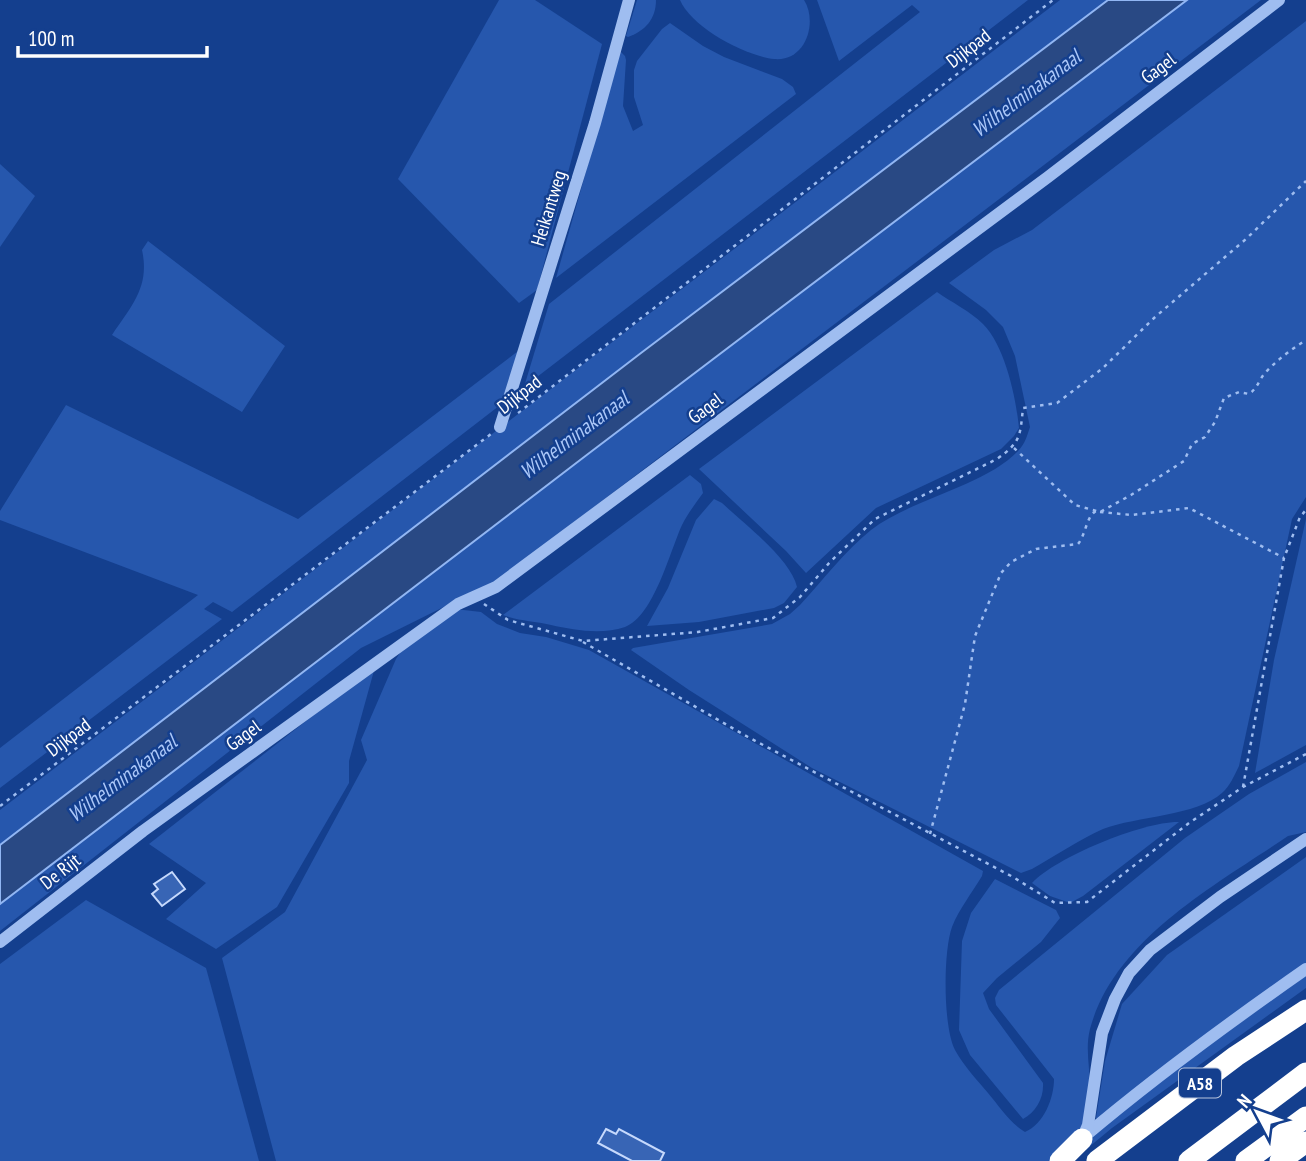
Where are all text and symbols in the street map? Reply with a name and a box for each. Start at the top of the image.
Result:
scale bar [18,14,206,58]
street label: Dijkpad [941,23,995,73]
text: 100 m [28,25,74,52]
water label: Wilhelminakanaal [966,42,1088,143]
street label: Gagel [1136,47,1181,89]
street label: Heikantweg [525,167,571,249]
street label: Dijkpad [492,369,546,419]
water label: Wilhelminakanaal [514,384,636,485]
street label: Gagel [683,387,728,429]
street label: Dijkpad [41,712,95,762]
street label: Gagel [221,714,266,756]
water label: Wilhelminakanaal [62,727,184,828]
street label: De Rijt [35,847,85,894]
road number: A58 [1179,1068,1221,1098]
north arrow [1222,1077,1292,1147]
text: N [1232,1089,1257,1113]

